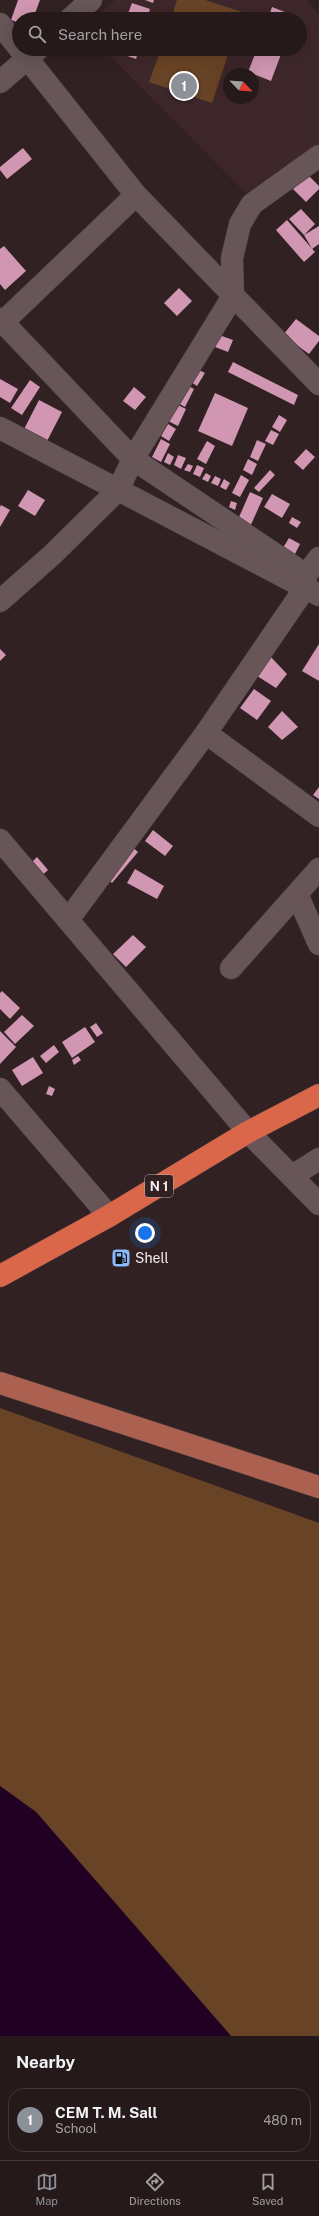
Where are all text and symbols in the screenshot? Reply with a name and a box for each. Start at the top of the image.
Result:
search box [12,12,307,56]
icon: search [26,23,48,45]
text: Search here [58,26,142,43]
north arrow [223,68,259,104]
pin: 1 [171,71,197,101]
road number: N 1 [145,1175,173,1197]
your location [135,1223,155,1243]
fuel station icon: Shell [110,1247,132,1269]
place label: Shell [135,1250,169,1266]
text: Nearby [16,2052,75,2072]
text: CEM T. M. Sall [55,2104,157,2121]
text: 1 [27,2113,33,2128]
text: 480 m [263,2113,302,2128]
text: School [55,2121,97,2136]
tab: Map [36,2171,58,2207]
tab: Directions [129,2171,181,2207]
tab: Saved [252,2171,283,2207]

